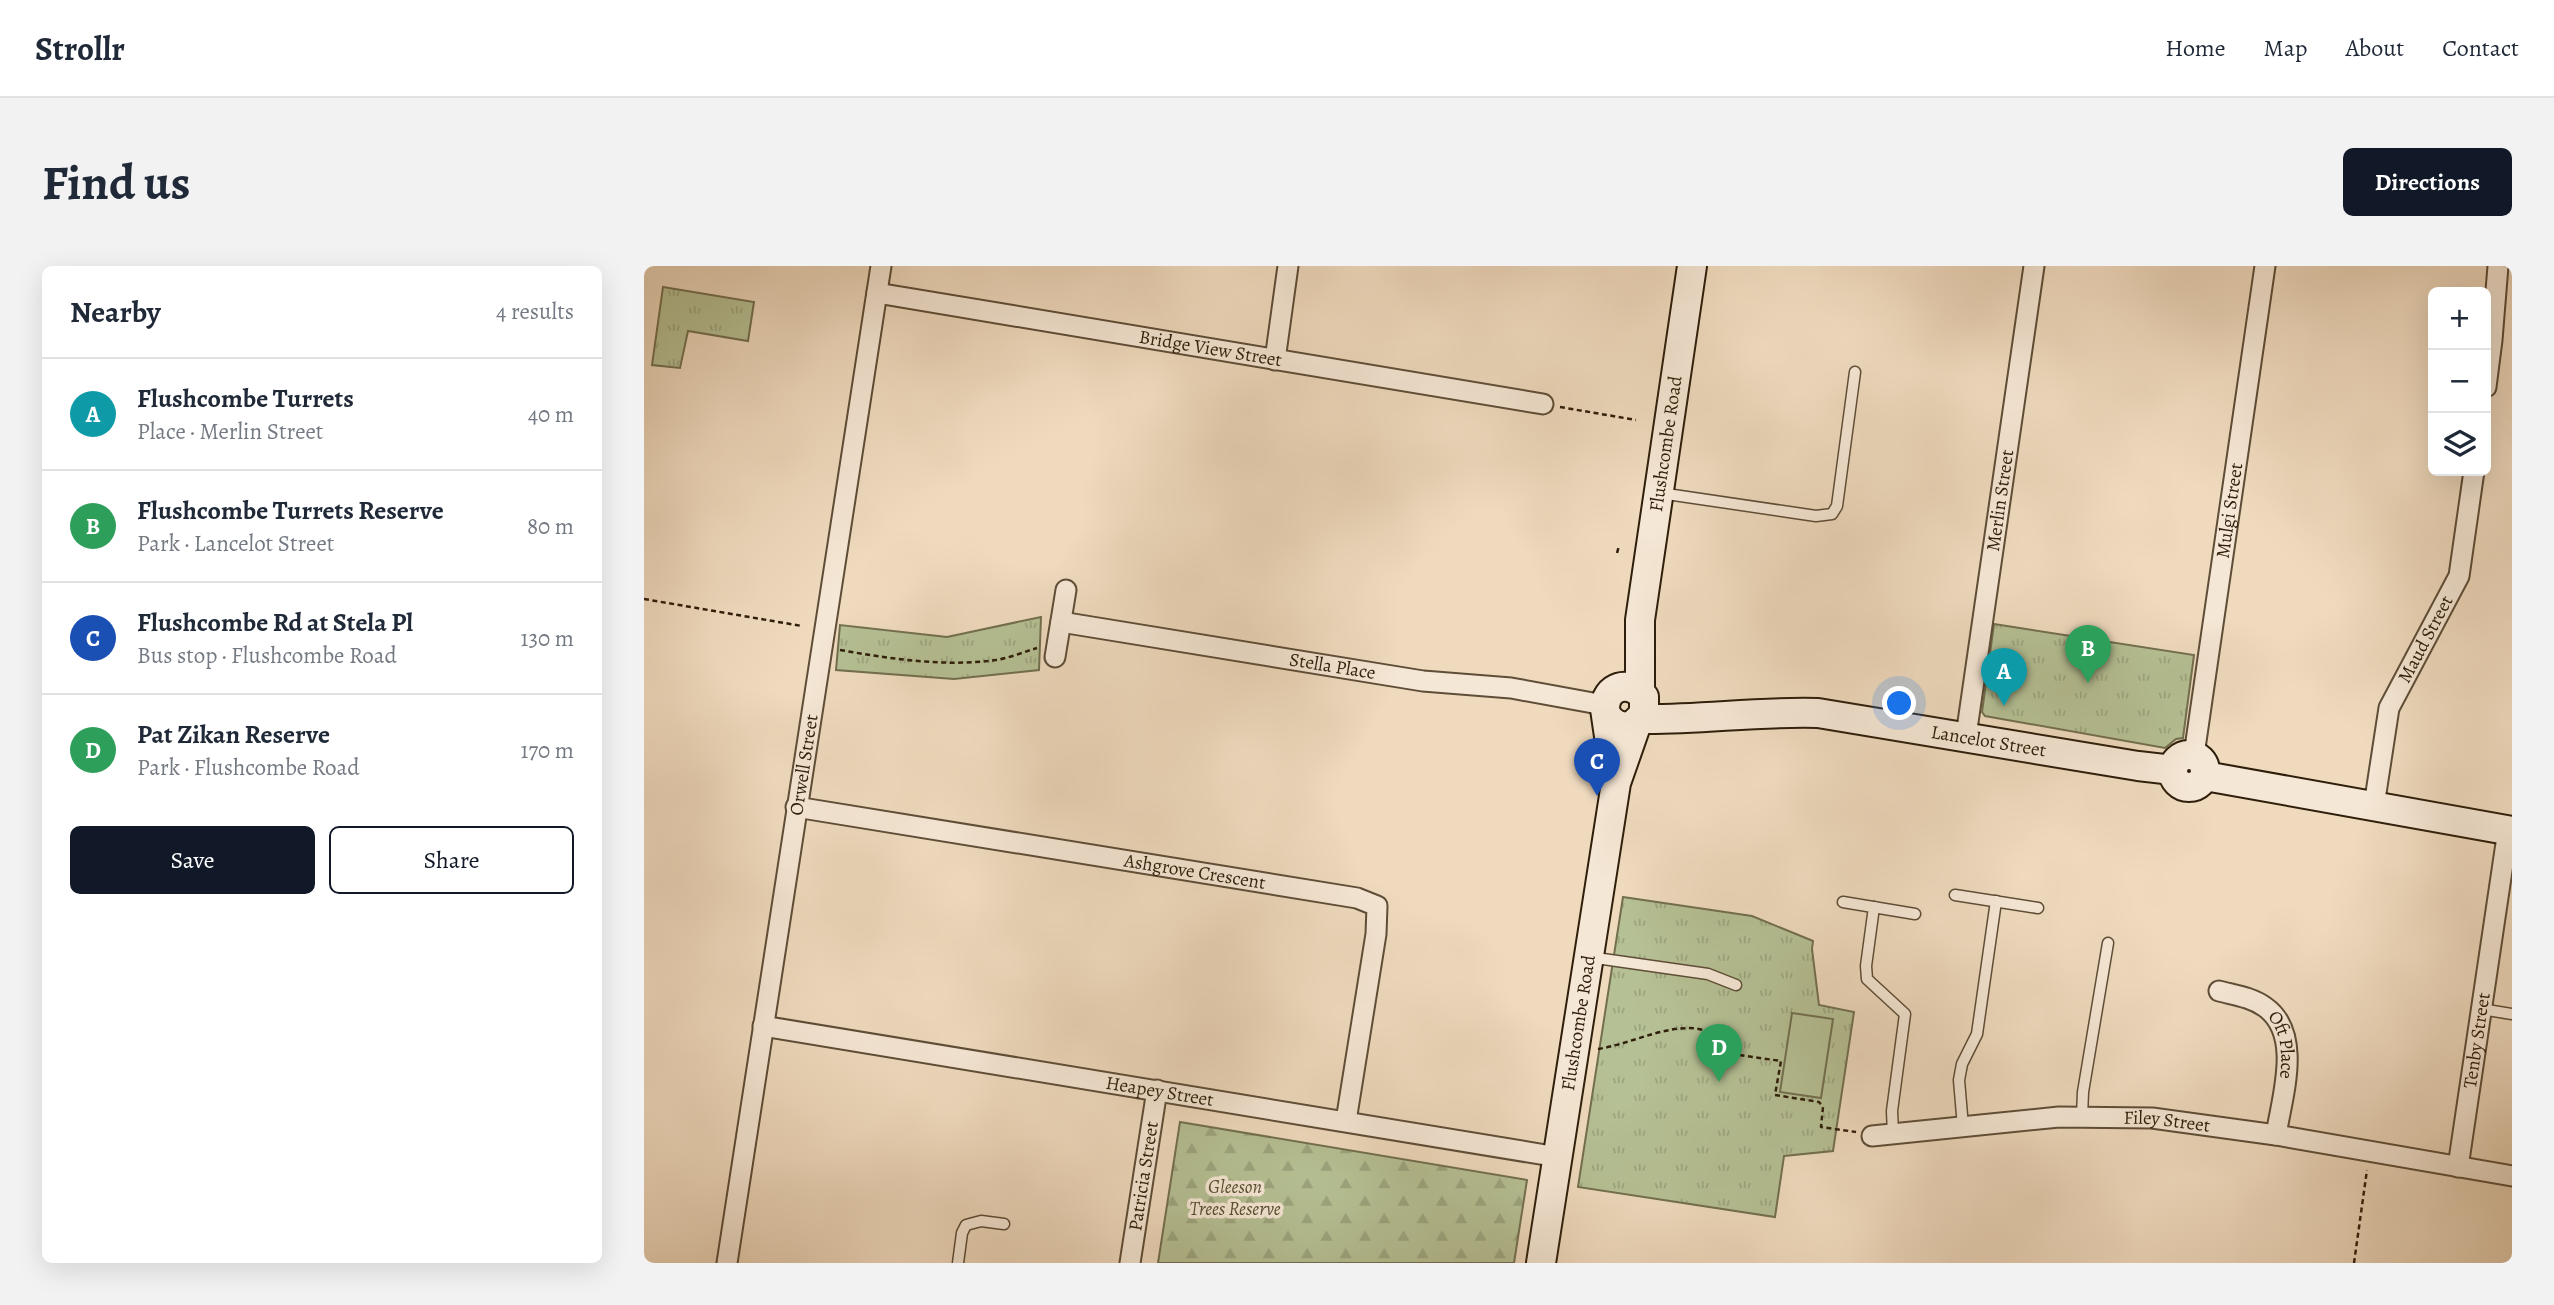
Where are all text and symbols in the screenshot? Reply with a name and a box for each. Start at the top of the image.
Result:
text: Strollr [35,26,125,71]
text: Home [2165,32,2226,64]
text: Map [2264,32,2308,64]
text: About [2346,32,2404,64]
text: Contact [2442,32,2519,64]
button: Directions [2343,148,2512,216]
text: Find us [42,149,190,216]
map controls [2428,287,2491,476]
button: + [2428,287,2491,350]
text: Nearby [70,292,161,332]
text: 4 results [496,296,574,327]
street label: Bridge View Street [1137,324,1284,373]
button: − [2428,350,2491,413]
street label: Flushcombe Road [1643,373,1689,514]
text: Flushcombe Turrets [137,381,354,416]
text: A [86,399,100,430]
text: 40 m [528,399,574,430]
button: layers [2428,413,2491,476]
text: Place · Merlin Street [137,416,323,447]
street label: Merlin Street [1980,448,2020,553]
street label: Mulgi Street [2210,461,2249,560]
text: Flushcombe Turrets Reserve [137,493,444,528]
text: B [86,511,100,542]
text: 80 m [527,511,574,542]
text: Park · Lancelot Street [137,528,334,559]
street label: Maud Street [2392,591,2459,688]
text: Flushcombe Rd at Stela Pl [137,605,413,640]
text: C [86,623,100,654]
text: 130 m [521,623,574,654]
pin: B [2065,625,2111,683]
text: Bus stop · Flushcombe Road [137,640,397,671]
street label: Stella Place [1287,646,1377,686]
pin: A [1981,648,2027,706]
your location [1882,686,1916,720]
street label: Orwell Street [783,712,825,817]
text: Pat Zikan Reserve [137,717,330,752]
street label: Lancelot Street [1929,719,2048,764]
text: D [85,735,101,766]
text: 170 m [521,735,574,766]
pin: C [1574,738,1620,796]
text: Park · Flushcombe Road [137,752,360,783]
button: Save [70,826,315,894]
button: Share [329,826,574,894]
street label: Ashgrove Crescent [1121,847,1267,896]
street label: Flushcombe Road [1555,952,1602,1093]
street label: Tenby Street [2457,991,2497,1090]
street label: Oft Place [2262,1005,2300,1080]
pin: D [1696,1024,1742,1082]
street label: Heapey Street [1104,1070,1215,1113]
street label: Filey Street [2123,1105,2212,1139]
street label: Patricia Street [1122,1119,1165,1233]
park label: Gleeson Trees Reserve [1189,1174,1281,1222]

